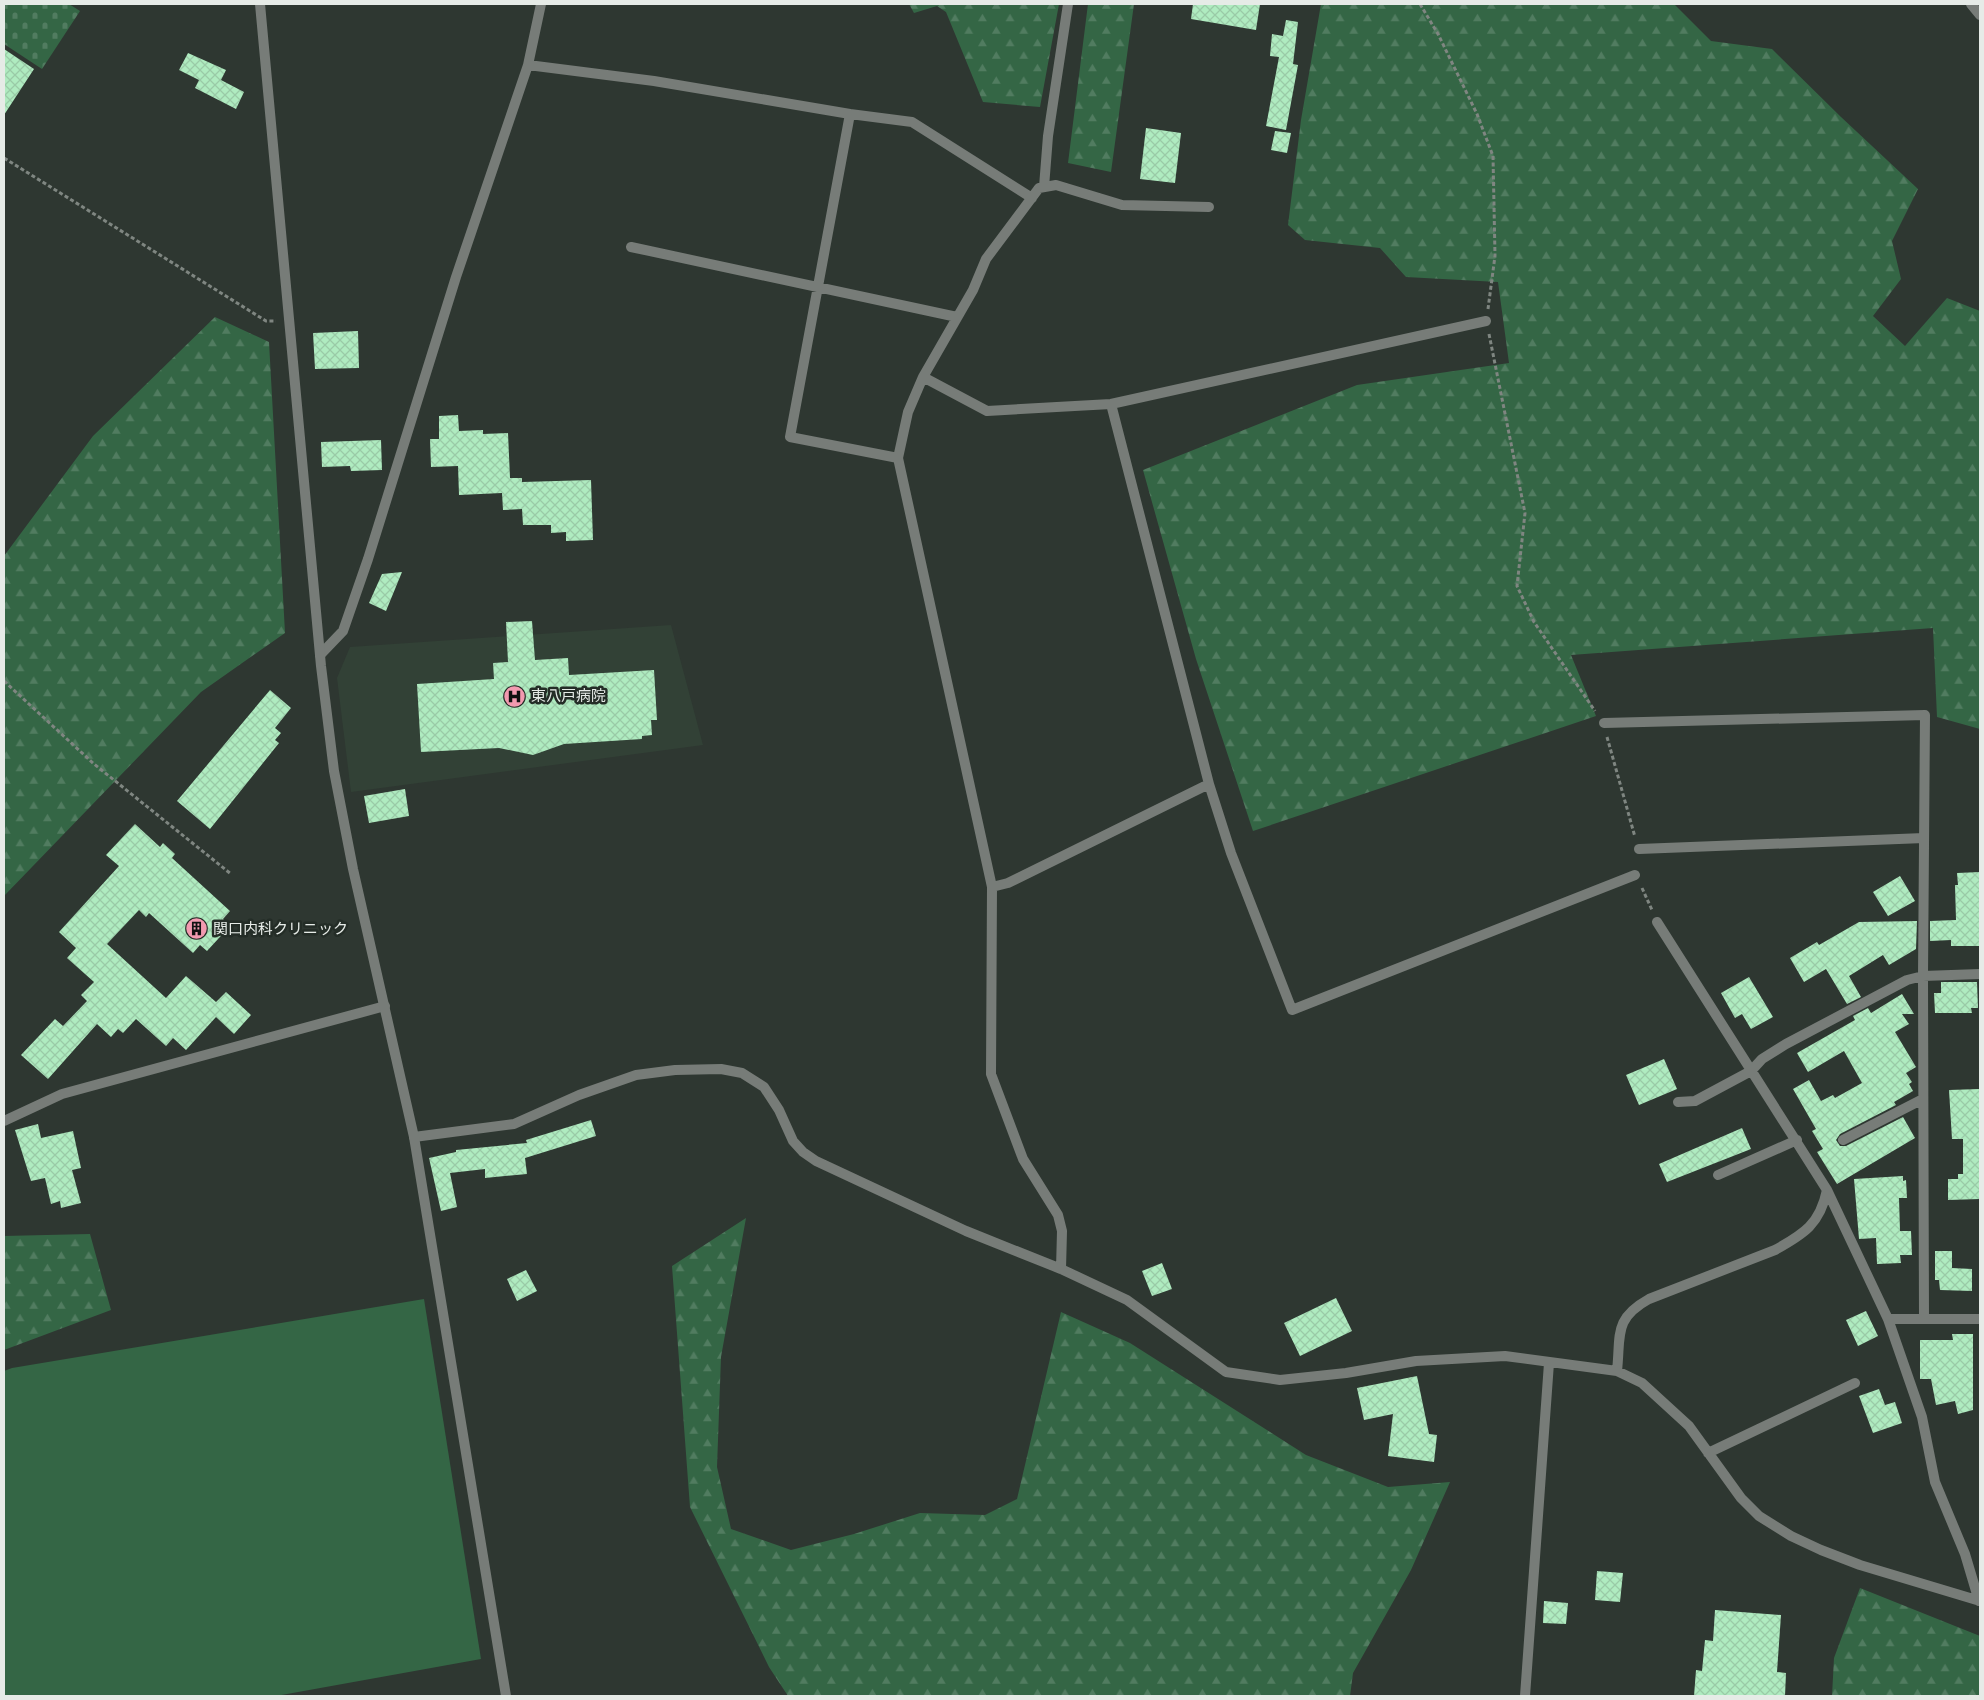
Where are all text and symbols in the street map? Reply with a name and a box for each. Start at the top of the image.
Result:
hospital icon: 東八戸病院 [503,684,527,708]
place label: 東八戸病院 [531,684,606,705]
building icon: 関口内科クリニック [185,917,209,941]
place label: 関口内科クリニック [213,917,348,938]

